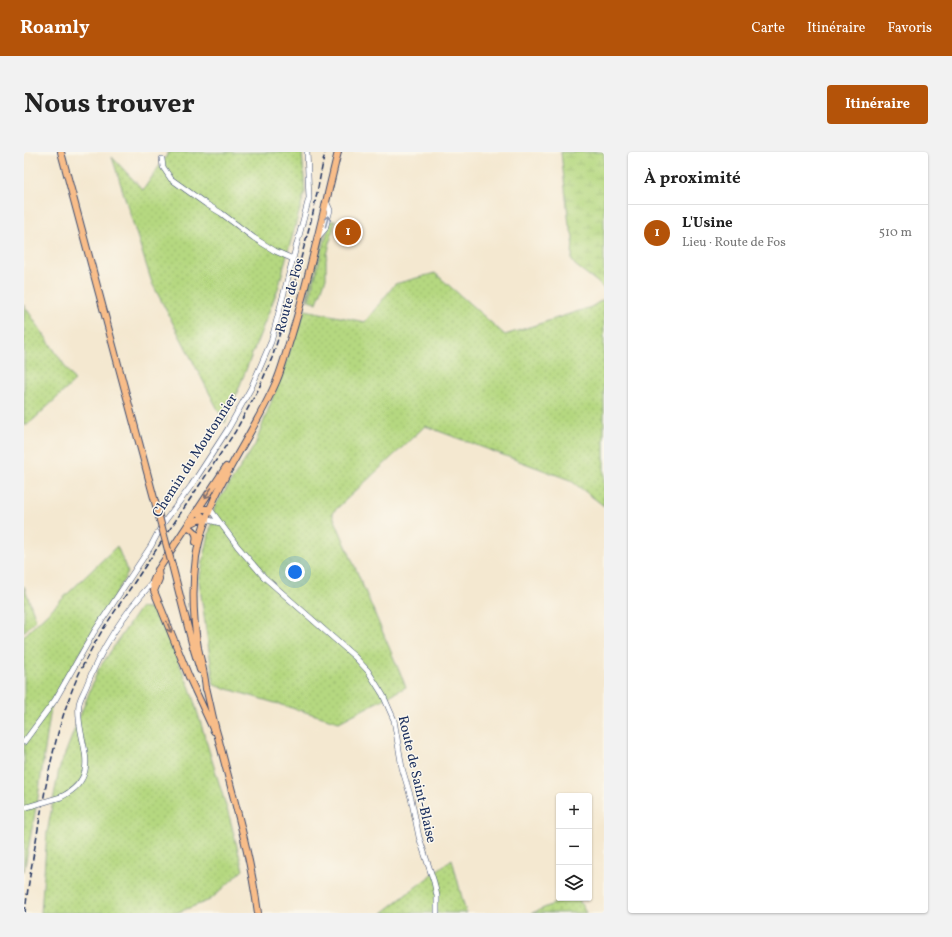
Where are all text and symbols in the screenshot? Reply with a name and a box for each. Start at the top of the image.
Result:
text: Roamly [20,15,90,41]
text: Carte [751,19,785,38]
text: Itinéraire [807,19,866,38]
text: Favoris [888,19,932,38]
text: Nous trouver [24,85,195,124]
button: Itinéraire [827,85,928,124]
text: À proximité [644,167,741,190]
text: L'Usine [682,213,733,234]
one-way arrow [324,215,331,228]
pin: 1 [335,217,361,247]
text: 1 [654,224,660,242]
text: 510 m [879,224,912,242]
text: Lieu · Route de Fos [682,234,786,252]
street label: Route de Fos [271,256,310,335]
street label: Chemin du Moutonnier [148,390,243,521]
one-way arrow [204,487,212,498]
your location [285,562,305,582]
one-way arrow [165,621,173,633]
street label: Route de Saint-Blaise [393,714,441,845]
map controls [556,793,592,901]
button: + [556,793,592,829]
button: − [556,829,592,865]
button: layers [556,865,592,901]

